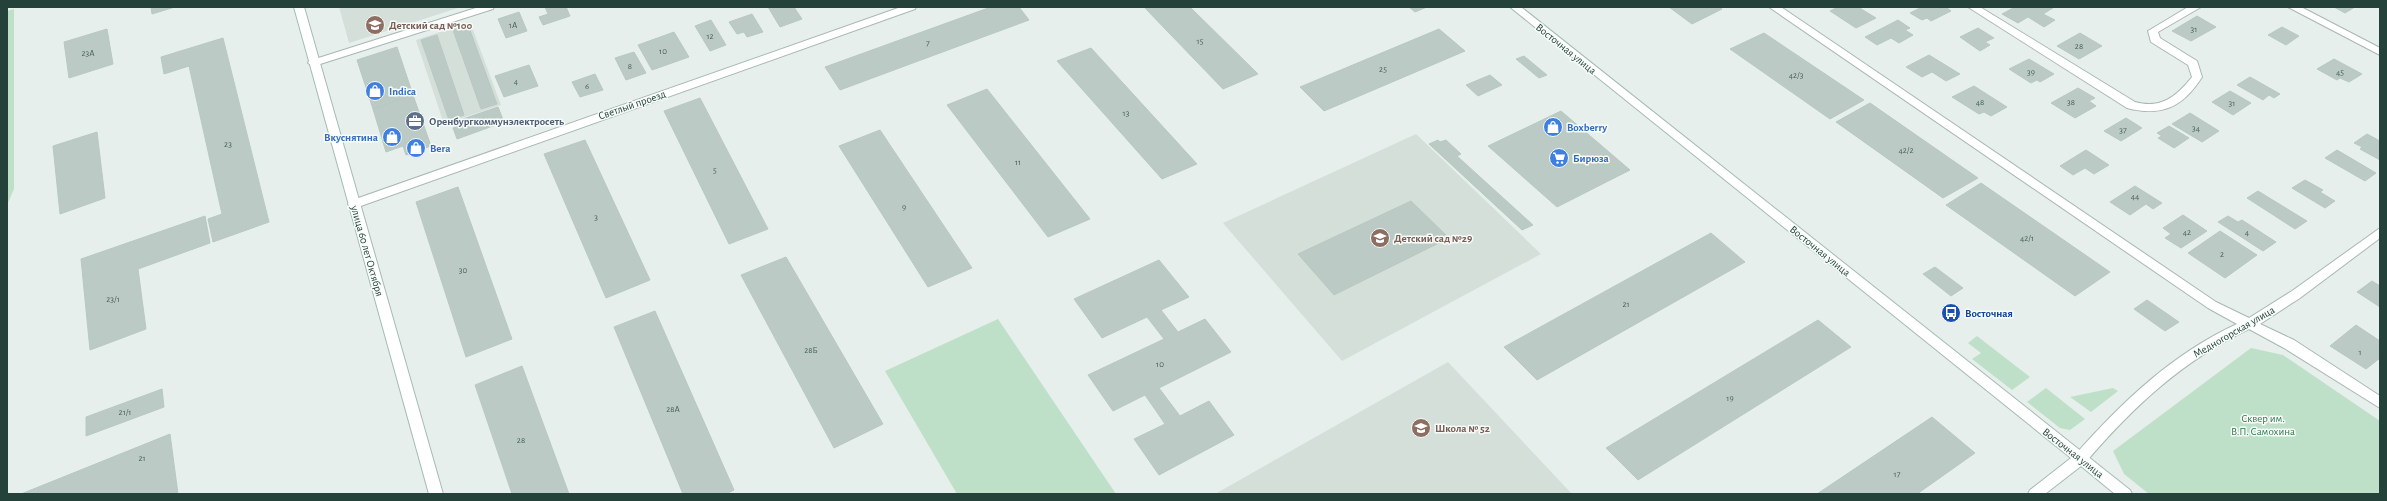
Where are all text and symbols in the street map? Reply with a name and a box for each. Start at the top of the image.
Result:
school or university icon: Детский сад №100 [364,14,386,36]
place label: Детский сад №100 [389,20,472,31]
house number: 1А [509,21,518,30]
street label: Восточная улица [1534,21,1598,77]
house number: 31 [2191,25,2197,34]
house number: 12 [706,32,714,41]
house number: 15 [1197,37,1204,46]
house number: 7 [926,39,930,48]
house number: 28 [2075,42,2083,51]
house number: 10 [659,47,667,56]
house number: 23А [81,49,95,58]
house number: 8 [628,62,632,71]
house number: 25 [1379,65,1387,74]
house number: 39 [2027,68,2035,77]
house number: 45 [2336,68,2344,77]
house number: 42/3 [1789,71,1804,80]
house number: 4 [514,77,519,86]
shop icon: Indica [364,80,386,102]
house number: 6 [585,82,589,91]
place label: Indica [389,86,417,97]
street label: Светлый проезд [597,88,668,122]
house number: 48 [1976,98,1984,107]
house number: 38 [2067,98,2075,107]
house number: 31 [2229,99,2235,108]
house number: 13 [1123,109,1130,118]
office icon: Оренбургкоммунэлектросеть [404,110,426,132]
place label: Оренбургкоммунэлектросеть [429,116,565,127]
shop icon: Boxberry [1542,116,1564,138]
place label: Boxberry [1567,122,1607,133]
house number: 34 [2192,124,2201,133]
shop icon: Вкуснятина [381,126,403,148]
house number: 37 [2119,126,2127,135]
place label: Вкуснятина [324,132,378,143]
shop icon: Bera [405,137,427,159]
house number: 23 [224,140,232,149]
place label: Bera [430,143,451,154]
house number: 42/2 [1898,146,1914,155]
supermarket icon: Бирюза [1548,147,1570,169]
place label: Бирюза [1573,153,1609,164]
house number: 11 [1015,158,1021,167]
house number: 5 [713,166,717,175]
house number: 44 [2131,192,2140,201]
street label: улица 60 лет Октября [348,203,385,298]
house number: 9 [902,203,906,212]
house number: 3 [594,213,598,222]
street label: Восточная улица [1788,223,1852,279]
school or university icon: Детский сад №29 [1369,227,1391,249]
house number: 42 [2183,228,2191,237]
house number: 4 [2245,228,2250,237]
place label: Детский сад №29 [1394,233,1472,244]
house number: 42/1 [2020,234,2034,243]
house number: 2 [2220,250,2224,259]
house number: 30 [459,266,467,275]
house number: 23/1 [106,295,120,304]
house number: 21 [1622,300,1630,309]
bus stop icon: Восточная [1940,302,1962,324]
street label: Медногорская улица [2191,304,2277,360]
place label: Восточная [1965,308,2013,319]
house number: 28Б [804,346,818,355]
house number: 1 [2358,348,2362,357]
house number: 10 [1156,360,1164,369]
house number: 19 [1726,394,1734,403]
house number: 28А [666,405,681,414]
house number: 21/1 [119,408,131,417]
park label: Сквер им. В.П. Самохина [2231,413,2295,437]
school or university icon: Школа № 52 [1410,417,1432,439]
place label: Школа № 52 [1435,423,1490,434]
street label: Восточная улица [2040,426,2106,480]
house number: 28 [517,436,525,445]
house number: 21 [138,454,146,463]
house number: 17 [1894,470,1901,479]

